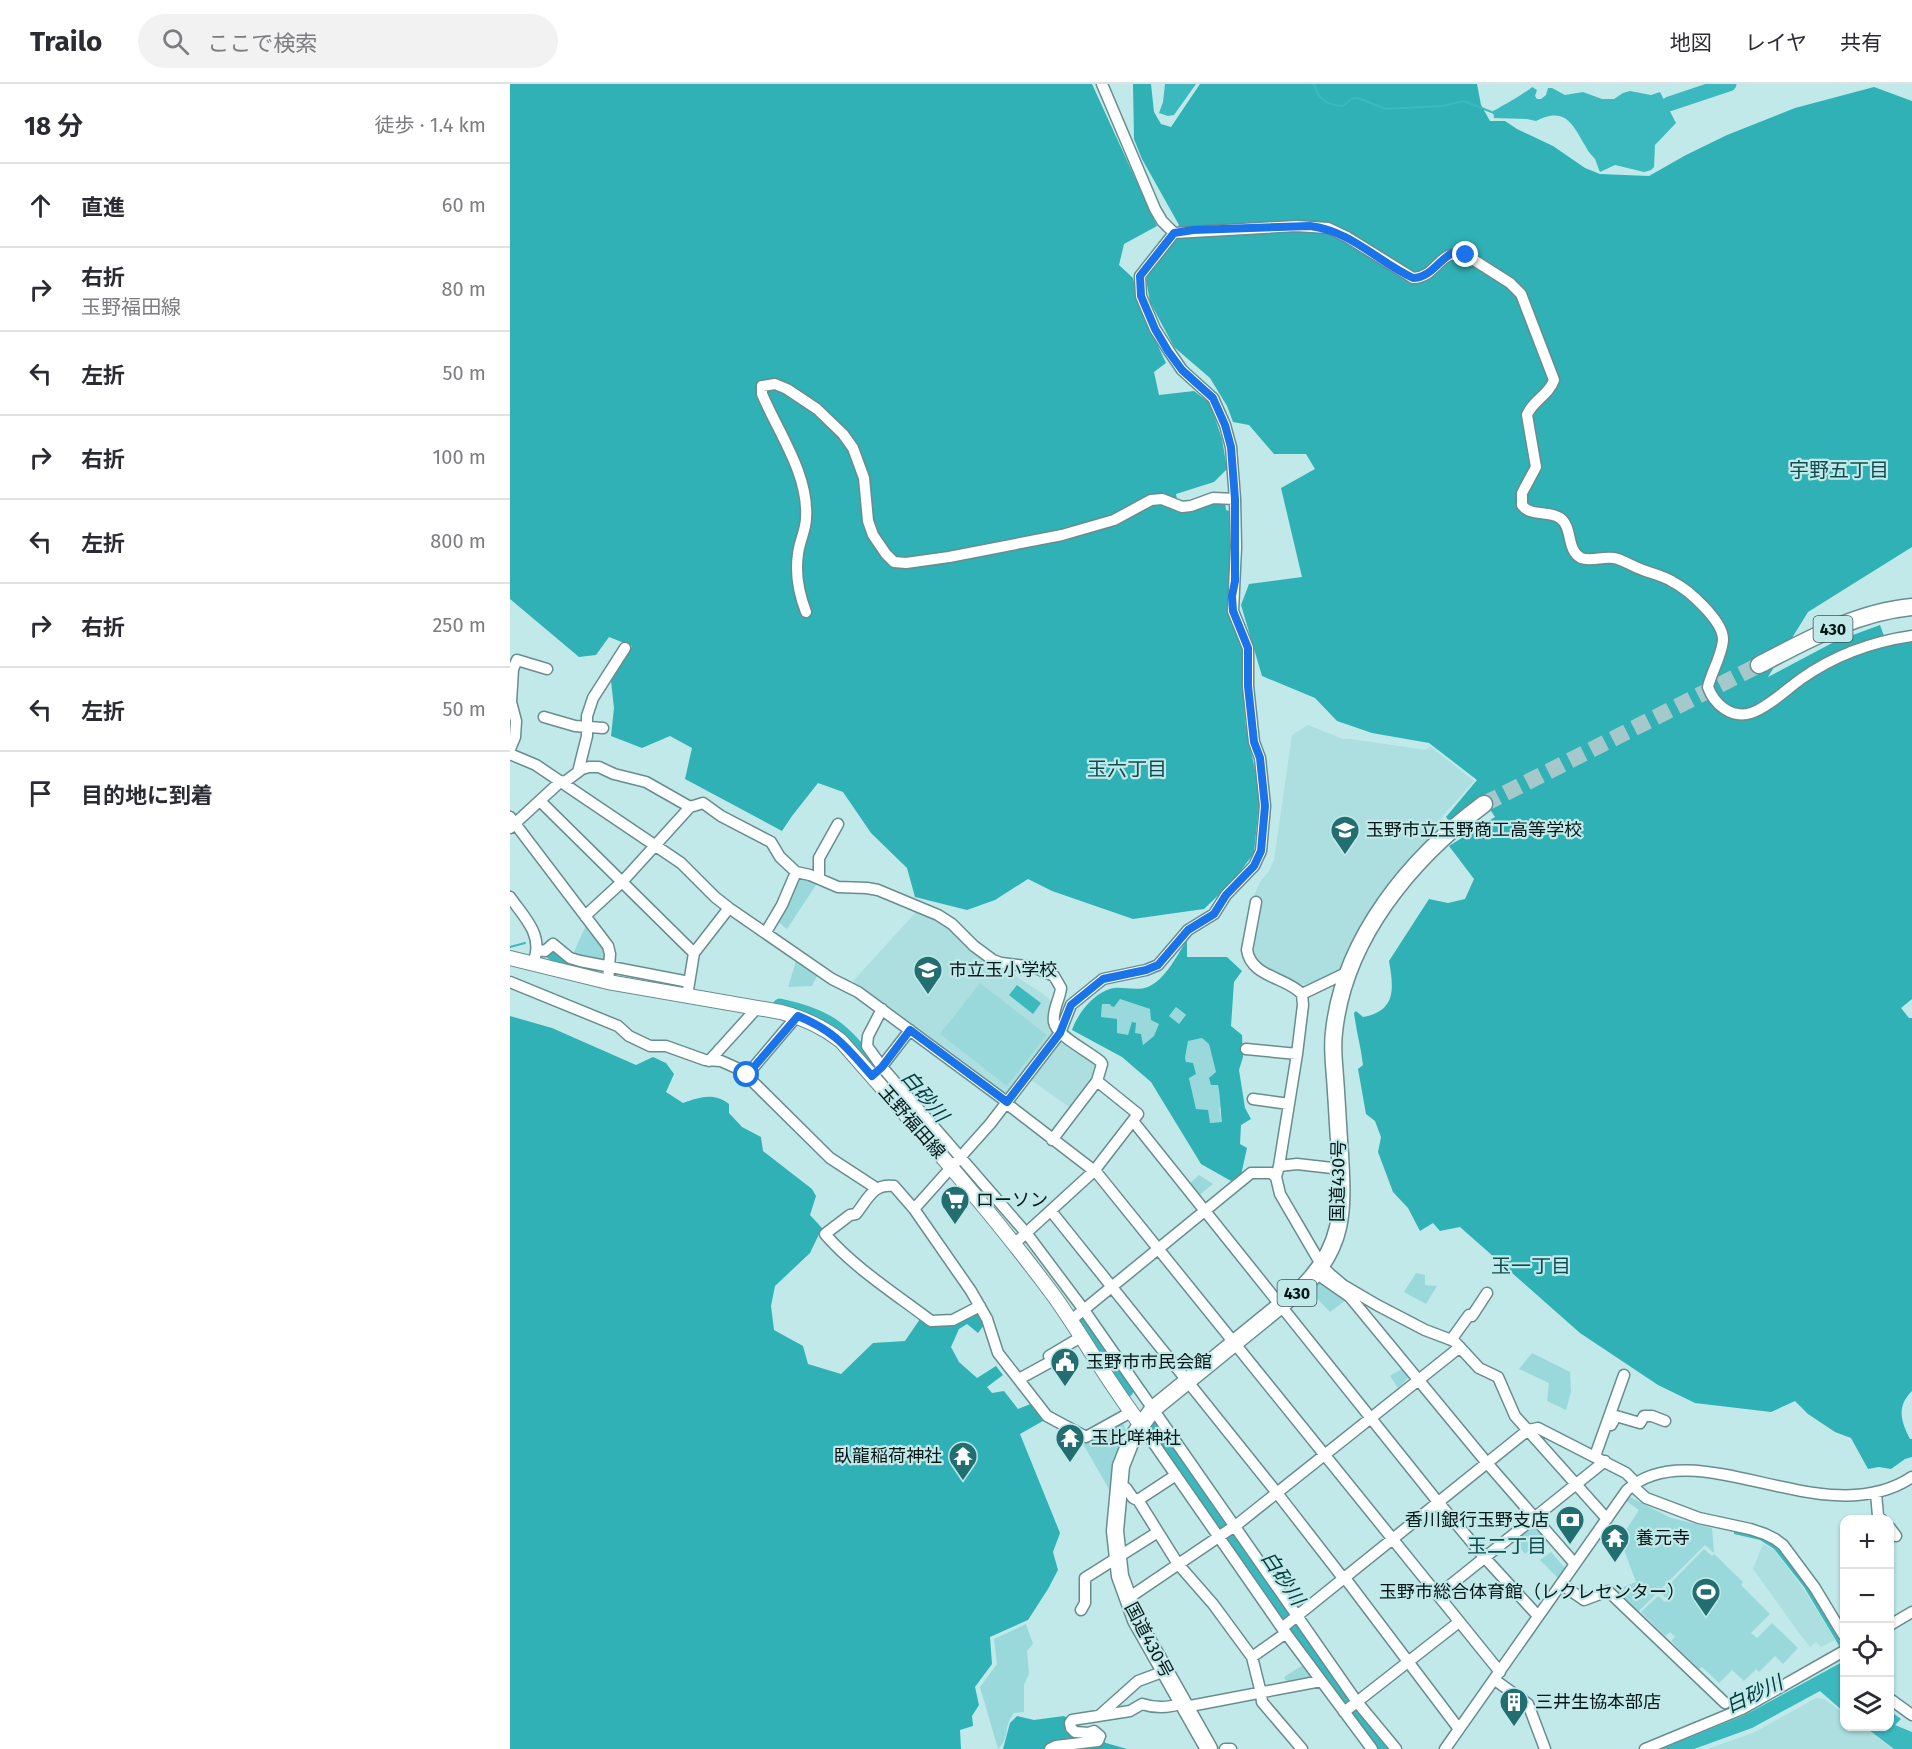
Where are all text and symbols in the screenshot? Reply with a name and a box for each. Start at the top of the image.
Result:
search box [138,14,558,68]
text: Trailo [30,25,102,58]
icon: search [159,25,192,58]
text: ここで検索 [207,30,317,57]
text: 地図 [1670,30,1712,56]
text: レイヤ [1745,30,1807,56]
text: 共有 [1840,30,1882,56]
text: 18 分 [24,111,83,142]
text: 徒歩 · 1.4 km [374,113,486,137]
icon: ahead [24,189,57,222]
text: 60 m [442,193,486,217]
text: 直進 [81,194,125,221]
route end [1452,241,1478,267]
text: 右折 [81,264,125,291]
icon: right [24,273,57,306]
text: 80 m [441,277,486,301]
text: 玉野福田線 [81,295,181,319]
icon: left [24,357,57,390]
text: 50 m [442,361,486,385]
text: 左折 [81,362,125,389]
icon: right [24,441,57,474]
text: 100 m [433,445,486,469]
text: 右折 [81,446,125,473]
district label: 宇野五丁目 [1789,458,1889,482]
icon: left [24,525,57,558]
text: 800 m [430,529,486,553]
text: 左折 [81,530,125,557]
icon: right [24,609,57,642]
text: 250 m [432,613,486,637]
text: 右折 [81,614,125,641]
road number: 430 [1814,616,1852,642]
icon: left [24,693,57,726]
text: 50 m [442,697,486,721]
text: 左折 [81,698,125,725]
district label: 玉六丁目 [1087,757,1167,781]
icon: arrive [24,777,57,810]
text: 目的地に到着 [81,782,213,809]
school or university icon: 玉野市立玉野商工高等学校 [1329,814,1361,856]
place label: 玉野市立玉野商工高等学校 [1366,819,1582,841]
school or university icon: 市立玉小学校 [912,954,944,996]
place label: 市立玉小学校 [949,959,1057,981]
route start [733,1061,759,1087]
water label: 白砂川 [897,1065,955,1128]
street label: 玉野福田線 [874,1081,950,1163]
street label: 国道430号 [1326,1140,1350,1222]
supermarket icon: ローソン [939,1184,971,1226]
place label: ローソン [976,1189,1048,1211]
district label: 玉一丁目 [1491,1254,1571,1278]
road number: 430 [1278,1280,1316,1306]
public building icon: 玉野市市民会館 [1049,1346,1081,1388]
place label: 玉野市市民会館 [1086,1351,1212,1373]
temple icon: 玉比咩神社 [1054,1422,1086,1464]
place label: 玉比咩神社 [1091,1427,1181,1449]
temple icon: 臥龍稲荷神社 [947,1440,979,1482]
place label: 臥龍稲荷神社 [834,1445,942,1467]
bank icon: 香川銀行玉野支店 [1554,1504,1586,1546]
place label: 香川銀行玉野支店 [1405,1509,1549,1531]
map controls [1840,1515,1894,1731]
button: + [1840,1515,1894,1569]
temple icon: 養元寺 [1599,1522,1631,1564]
place label: 養元寺 [1636,1527,1690,1549]
district label: 玉二丁目 [1467,1534,1547,1558]
water label: 白砂川 [1256,1546,1311,1611]
button: − [1840,1569,1894,1623]
sports icon: 玉野市総合体育館（レクレセンター） [1690,1576,1722,1618]
place label: 玉野市総合体育館（レクレセンター） [1379,1581,1685,1603]
street label: 国道430号 [1120,1599,1178,1681]
button: locate [1840,1623,1894,1677]
water label: 白砂川 [1722,1670,1788,1718]
button: layers [1840,1677,1894,1731]
building icon: 三井生協本部店 [1498,1686,1530,1728]
place label: 三井生協本部店 [1535,1691,1661,1713]

